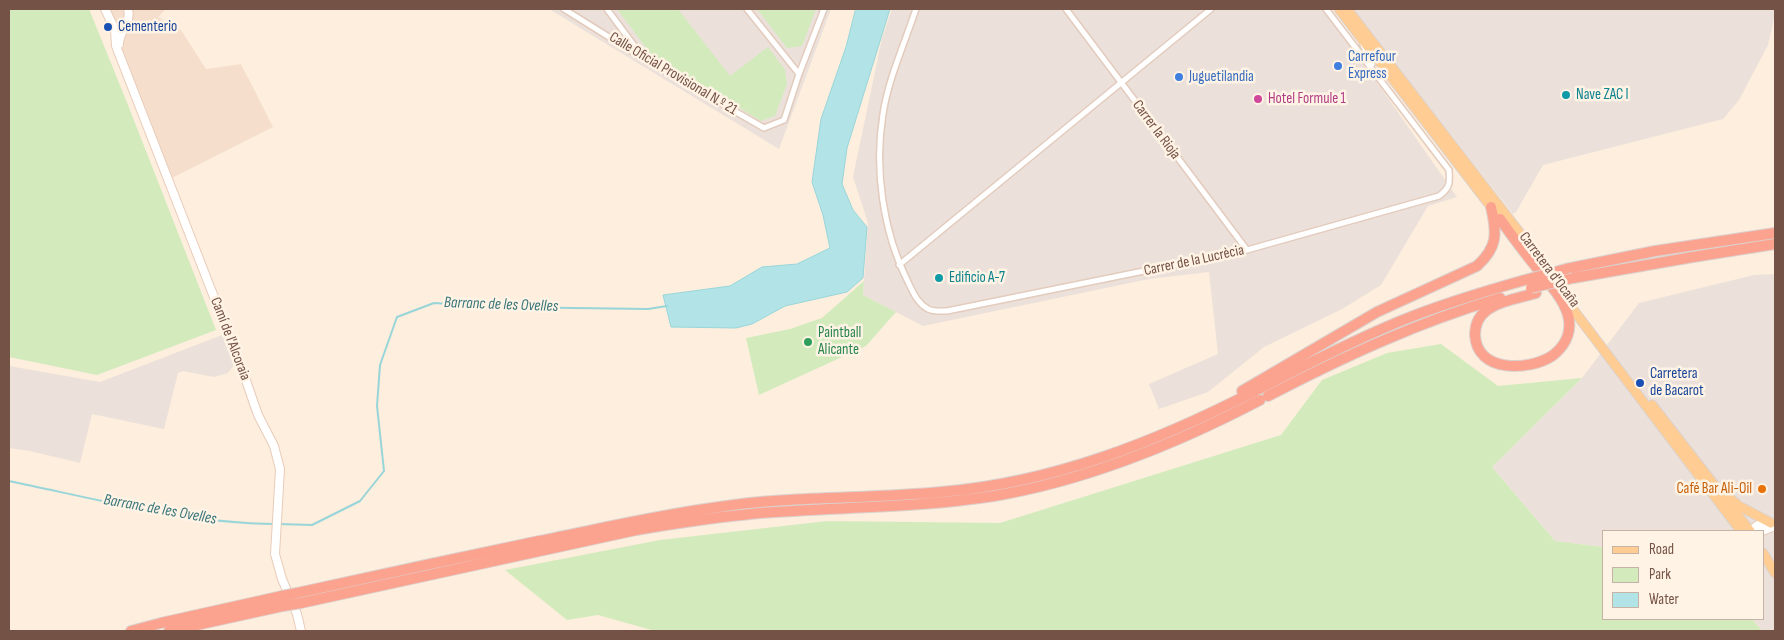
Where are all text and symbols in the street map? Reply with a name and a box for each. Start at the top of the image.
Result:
place label: Cementerio [118,18,177,36]
marker: Cementerio [102,21,114,33]
street label: Calle Oficial Provisional N.º 21 [606,29,740,119]
place label: Carrefour Express [1348,48,1396,83]
marker: Carrefour Express [1332,60,1344,72]
place label: Juguetilandia [1189,68,1254,86]
marker: Juguetilandia [1173,71,1185,83]
place label: Nave ZAC I [1576,86,1629,104]
marker: Nave ZAC I [1560,89,1572,101]
place label: Hotel Formule 1 [1268,90,1346,108]
marker: Hotel Formule 1 [1252,93,1264,105]
street label: Carrer la Rioja [1128,97,1184,163]
street label: Carretera d'Ocaña [1515,229,1583,311]
street label: Carrer de la Lucrècia [1142,242,1246,280]
place label: Edificio A-7 [949,269,1005,287]
marker: Edificio A-7 [933,272,945,284]
water label: Barranc de les Ovelles [444,293,558,317]
street label: Camí de l'Alcoraia [206,295,254,383]
place label: Paintball Alicante [818,324,861,359]
marker: Paintball Alicante [802,336,814,348]
place label: Carretera de Bacarot [1650,365,1704,400]
marker: Carretera de Bacarot [1634,377,1646,389]
place label: Café Bar Ali-Oil [1677,480,1752,498]
marker: Café Bar Ali-Oil [1756,483,1768,495]
water label: Barranc de les Ovelles [102,491,218,529]
legend [1602,530,1764,620]
text: Road [1649,540,1674,559]
text: Park [1649,565,1671,584]
text: Water [1649,590,1679,609]

